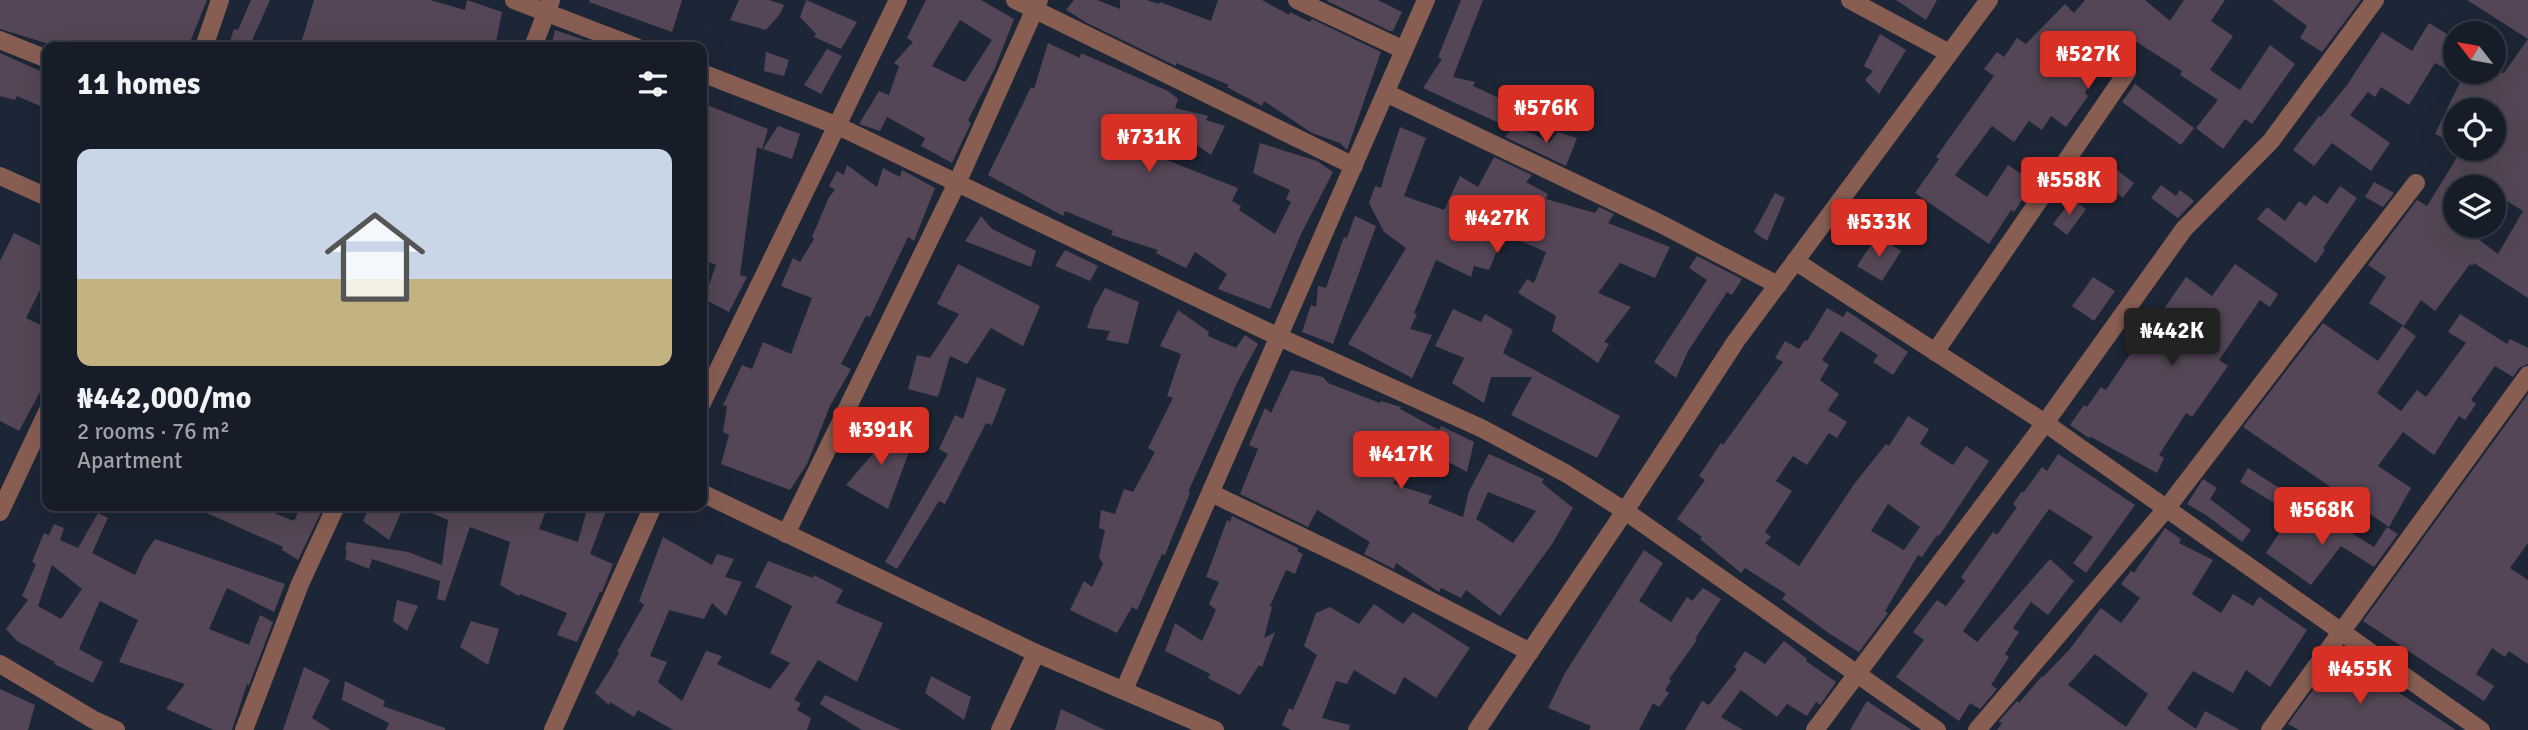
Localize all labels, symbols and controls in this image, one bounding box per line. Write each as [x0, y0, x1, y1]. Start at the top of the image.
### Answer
north arrow [2443, 21, 2506, 84]
map controls [2443, 21, 2506, 238]
pin: ₦527K [2039, 32, 2137, 91]
text: ₦527K [2056, 39, 2120, 68]
icon: filters [634, 65, 672, 103]
text: 11 homes [77, 66, 200, 103]
pin: ₦576K [1497, 86, 1595, 145]
text: ₦576K [1514, 93, 1578, 122]
button: locate [2443, 98, 2506, 161]
pin: ₦731K [1100, 114, 1198, 174]
text: ₦731K [1117, 122, 1181, 151]
pin: ₦558K [2020, 158, 2118, 217]
text: ₦558K [2037, 165, 2101, 194]
button: layers [2443, 175, 2506, 238]
icon: home [312, 194, 438, 320]
pin: ₦427K [1448, 196, 1546, 255]
pin: ₦533K [1830, 200, 1928, 259]
text: ₦427K [1465, 203, 1529, 232]
text: ₦533K [1847, 207, 1911, 236]
pin: ₦442K [2123, 308, 2221, 368]
text: ₦442K [2140, 316, 2204, 345]
text: ₦442,000/mo [77, 380, 251, 417]
pin: ₦391K [832, 407, 930, 467]
text: ₦391K [849, 415, 913, 444]
text: 2 rooms · 76 m² [77, 417, 230, 446]
pin: ₦417K [1352, 432, 1450, 491]
text: ₦417K [1369, 439, 1433, 468]
text: Apartment [77, 446, 182, 475]
pin: ₦568K [2273, 488, 2371, 547]
text: ₦568K [2290, 495, 2354, 524]
pin: ₦455K [2311, 646, 2409, 706]
text: ₦455K [2328, 654, 2392, 683]

